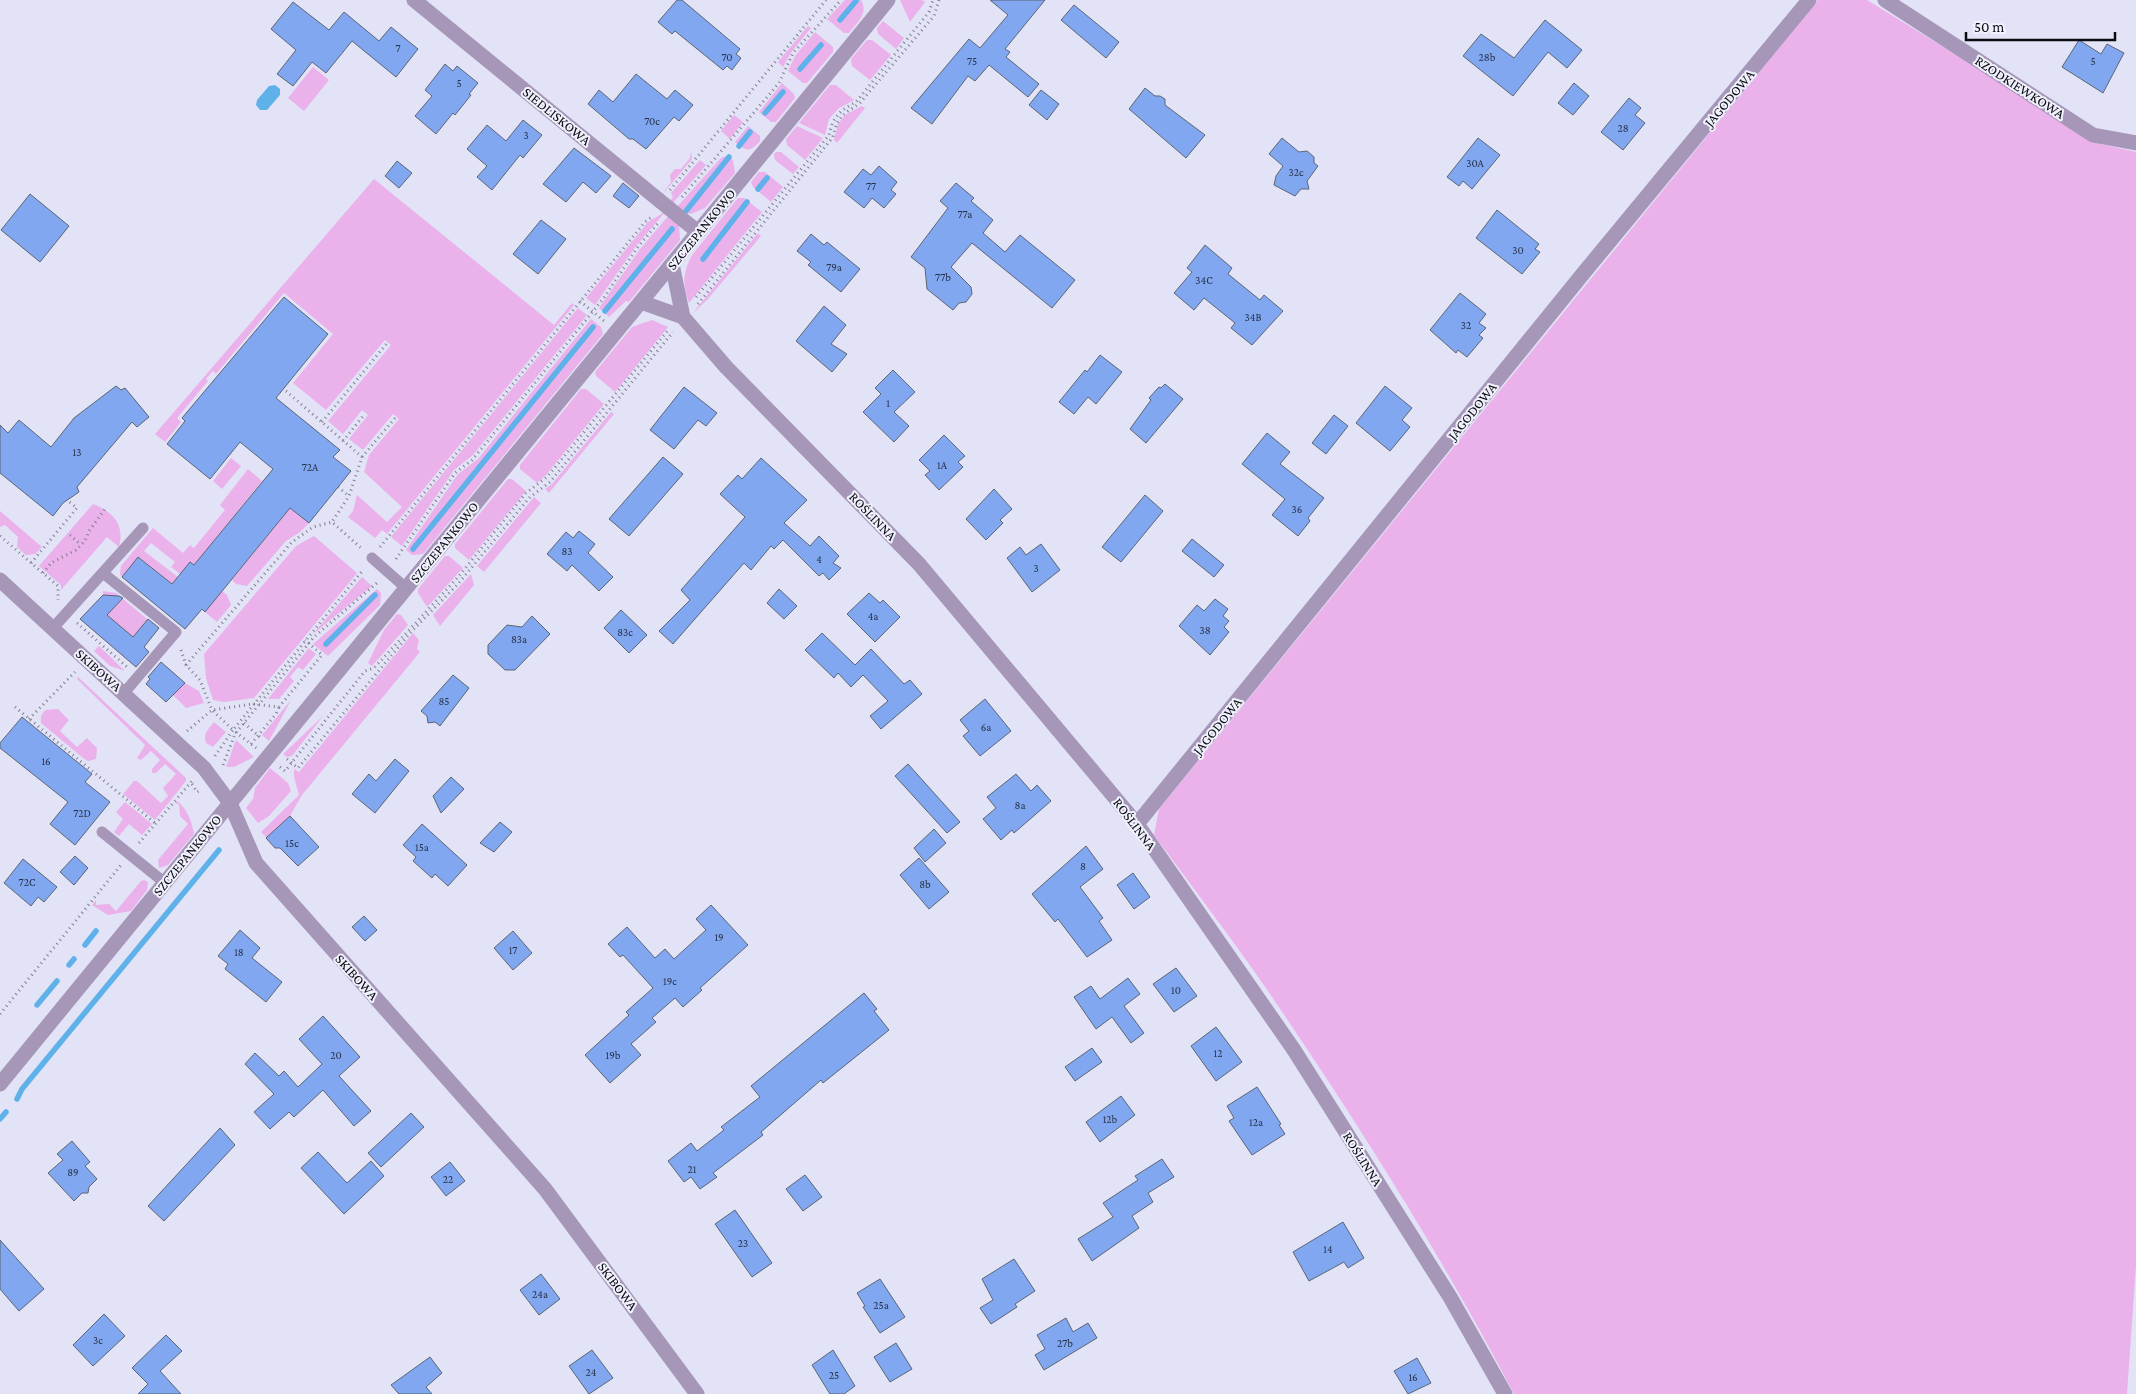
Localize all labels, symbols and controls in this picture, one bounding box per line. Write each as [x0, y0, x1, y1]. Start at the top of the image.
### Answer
scale bar [1966, 10, 2115, 42]
text: 50 m [1974, 19, 2004, 35]
house number: 7 [395, 42, 401, 54]
house number: 70 [721, 51, 733, 63]
house number: 28b [1479, 51, 1496, 63]
street label: RZODKIEWKOWA [1972, 52, 2068, 122]
house number: 75 [967, 55, 977, 67]
house number: 5 [2090, 55, 2096, 67]
street label: JAGODOWA [1699, 66, 1757, 131]
house number: 5 [456, 77, 462, 89]
street label: SIEDLISKOWA [520, 84, 594, 148]
house number: 70c [644, 115, 660, 127]
house number: 28 [1617, 122, 1629, 134]
house number: 3 [523, 129, 529, 141]
house number: 30A [1466, 157, 1485, 169]
house number: 32c [1289, 166, 1304, 178]
house number: 77 [866, 180, 876, 192]
street label: SZCZEPANKOWO [663, 185, 739, 273]
house number: 77a [958, 208, 972, 220]
house number: 30 [1512, 244, 1524, 256]
house number: 79a [826, 261, 842, 273]
house number: 77b [935, 271, 951, 283]
house number: 34C [1195, 274, 1213, 286]
house number: 34B [1245, 311, 1261, 323]
house number: 32 [1461, 319, 1471, 331]
street label: JAGODOWA [1443, 379, 1500, 444]
house number: 1 [886, 397, 890, 409]
house number: 13 [73, 446, 81, 458]
house number: 1A [937, 459, 948, 471]
house number: 72A [302, 461, 319, 473]
street label: ROŚLINNA [846, 488, 900, 544]
street label: SZCZEPANKOWO [406, 498, 482, 586]
house number: 36 [1292, 503, 1302, 515]
house number: 83 [562, 545, 572, 557]
house number: 4 [816, 553, 822, 565]
house number: 3 [1033, 562, 1039, 574]
house number: 4a [868, 610, 878, 622]
house number: 38 [1199, 624, 1211, 636]
house number: 83c [617, 626, 633, 638]
house number: 83a [511, 633, 527, 645]
street label: SKIBOWA [73, 645, 125, 695]
street label: JAGODOWA [1188, 694, 1245, 759]
house number: 85 [439, 695, 449, 707]
house number: 6a [981, 721, 991, 733]
house number: 16 [41, 755, 51, 767]
street label: ROŚLINNA [1110, 795, 1160, 853]
house number: 8a [1014, 799, 1026, 811]
house number: 72D [73, 807, 91, 819]
street label: SZCZEPANKOWO [149, 811, 225, 899]
house number: 15c [285, 837, 299, 849]
house number: 15a [415, 841, 429, 853]
house number: 8 [1080, 860, 1086, 872]
house number: 72C [19, 876, 36, 888]
house number: 8b [919, 878, 931, 890]
house number: 19 [714, 931, 724, 943]
house number: 17 [509, 944, 517, 956]
house number: 18 [234, 946, 244, 958]
street label: SKIBOWA [332, 951, 382, 1003]
house number: 19c [663, 975, 677, 987]
house number: 10 [1171, 984, 1181, 996]
house number: 12 [1214, 1047, 1222, 1059]
house number: 20 [330, 1049, 342, 1061]
house number: 19b [606, 1049, 621, 1061]
house number: 12b [1103, 1113, 1118, 1125]
house number: 12a [1249, 1116, 1263, 1128]
street label: ROŚLINNA [1340, 1129, 1386, 1189]
house number: 21 [688, 1163, 697, 1175]
house number: 89 [67, 1166, 79, 1178]
house number: 22 [443, 1173, 453, 1185]
house number: 23 [738, 1237, 748, 1249]
house number: 14 [1323, 1243, 1333, 1255]
street label: SKIBOWA [595, 1259, 641, 1313]
house number: 24a [532, 1288, 548, 1300]
house number: 25a [873, 1299, 889, 1311]
house number: 3c [93, 1334, 103, 1346]
house number: 27b [1057, 1337, 1073, 1349]
house number: 24 [586, 1366, 597, 1378]
house number: 25 [829, 1369, 839, 1381]
house number: 16 [1408, 1371, 1418, 1383]

